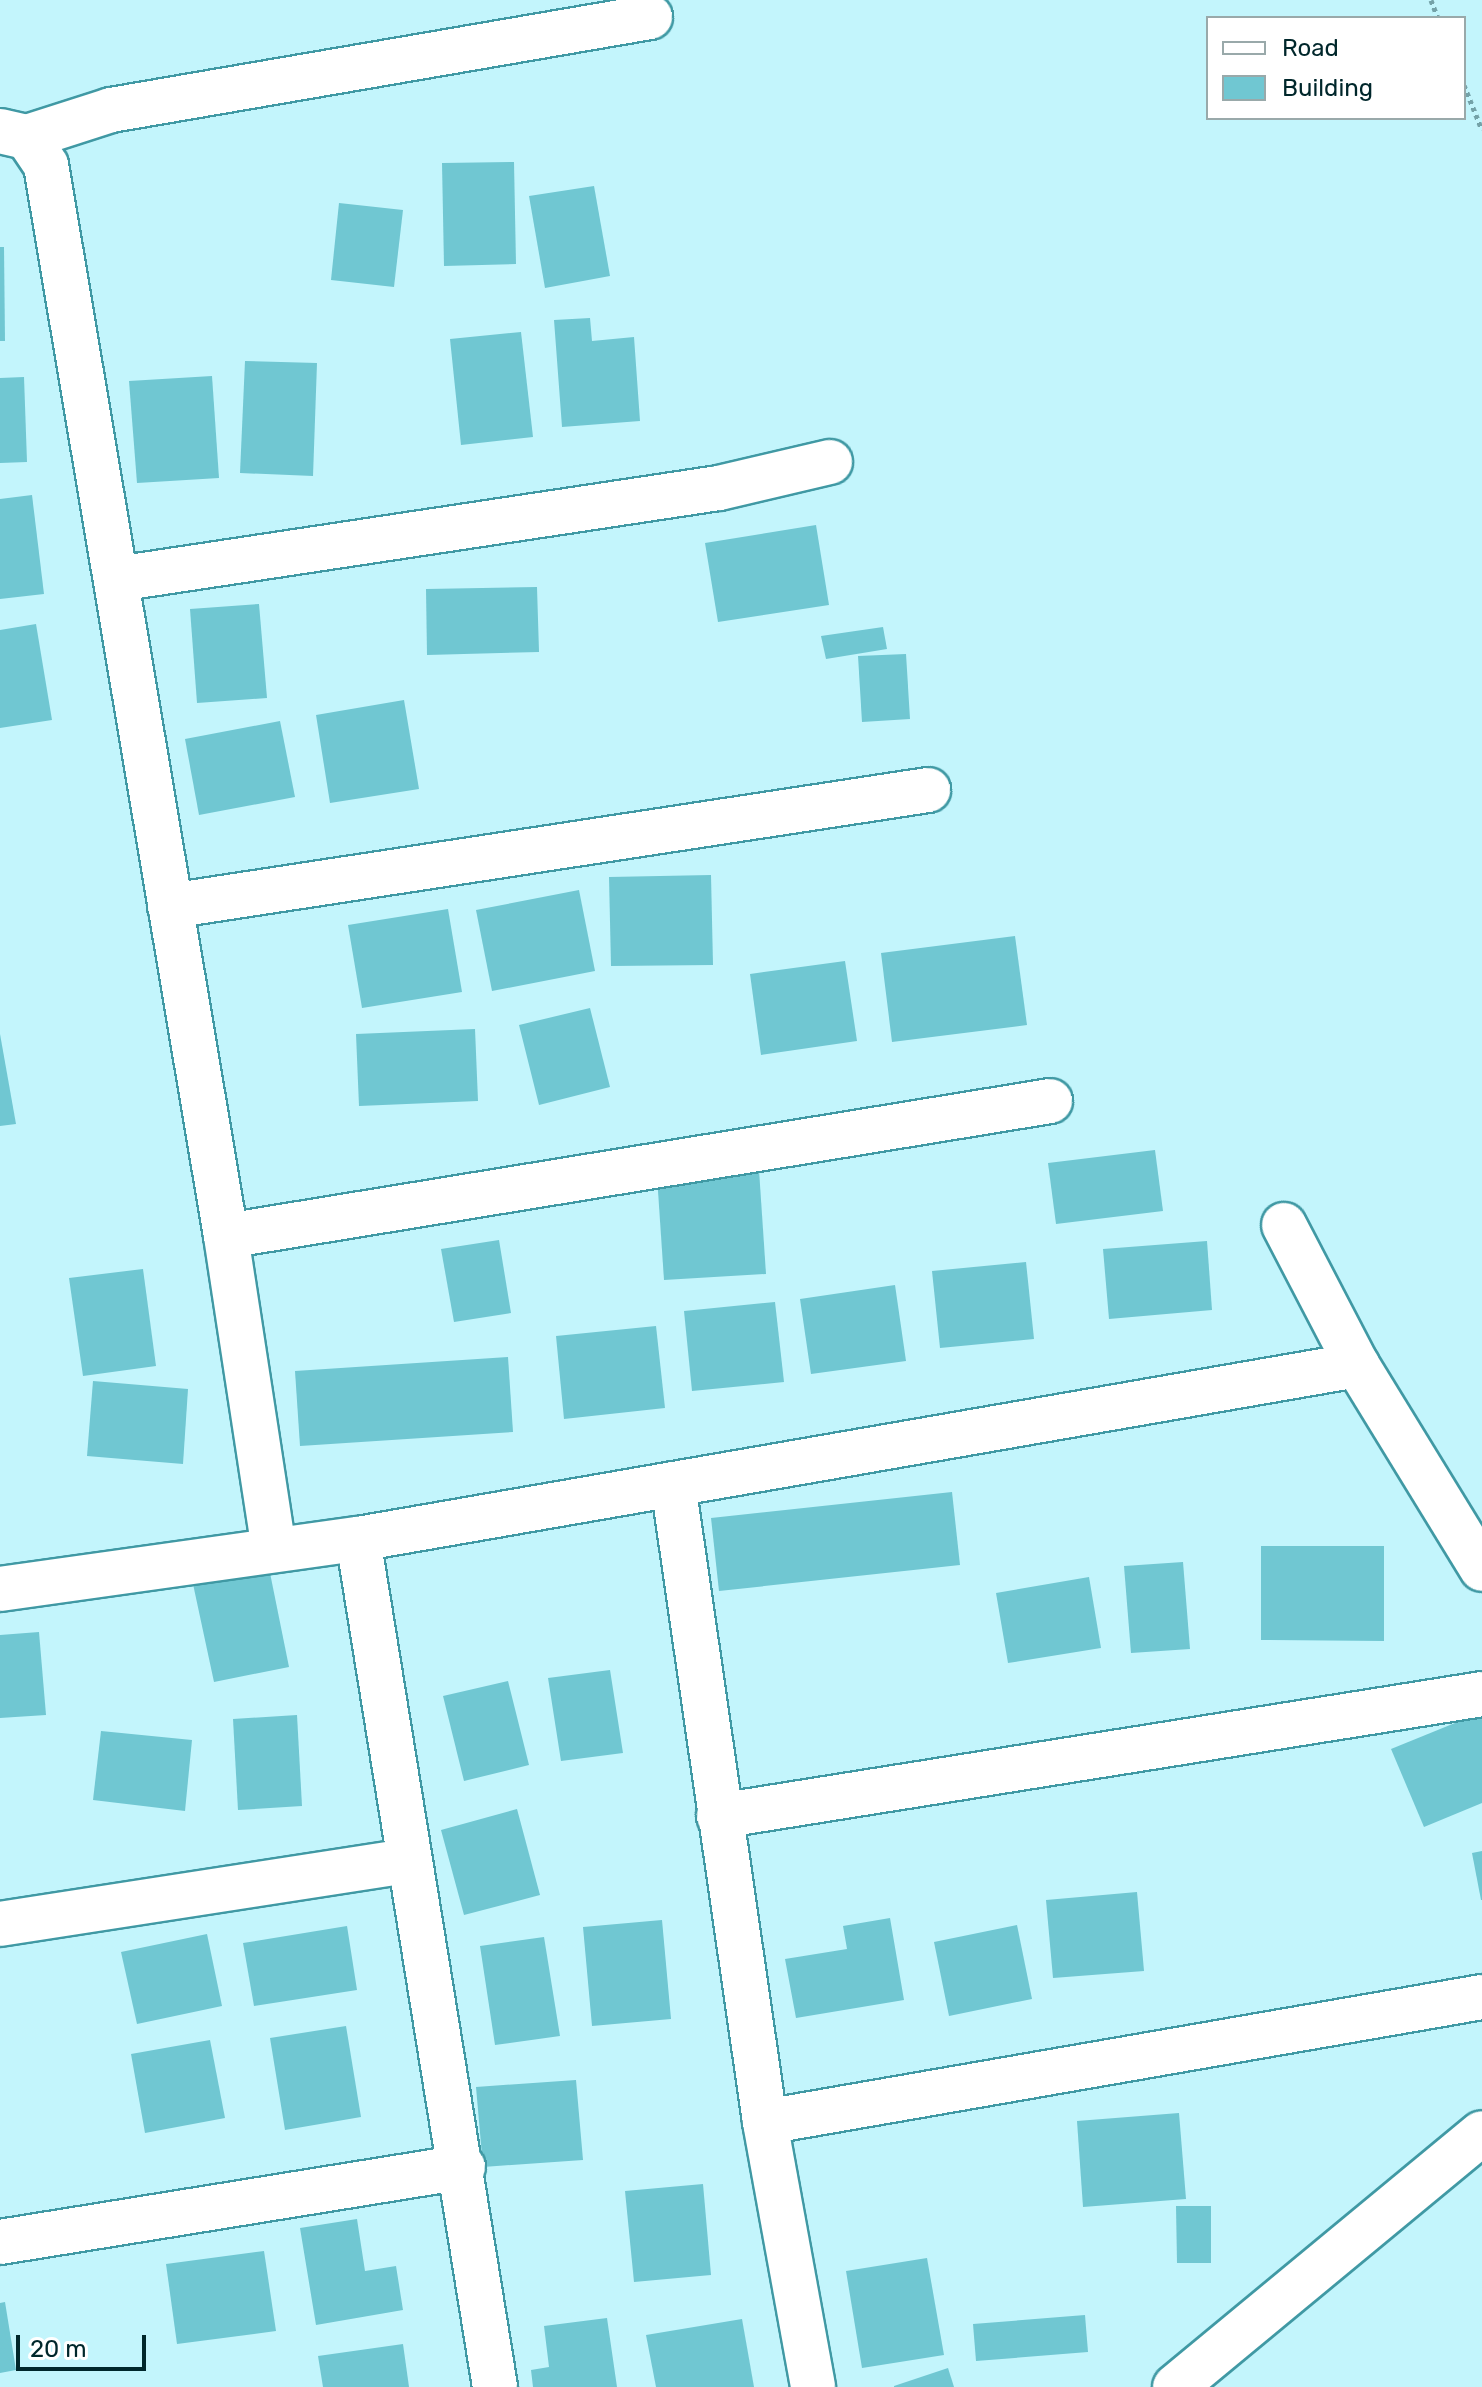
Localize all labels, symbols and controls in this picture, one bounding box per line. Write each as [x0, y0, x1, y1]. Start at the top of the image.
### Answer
legend [1206, 16, 1466, 120]
text: Road [1282, 34, 1339, 62]
text: Building [1282, 74, 1373, 102]
scale bar [20, 2319, 150, 2369]
text: 20 m [30, 2335, 87, 2363]

